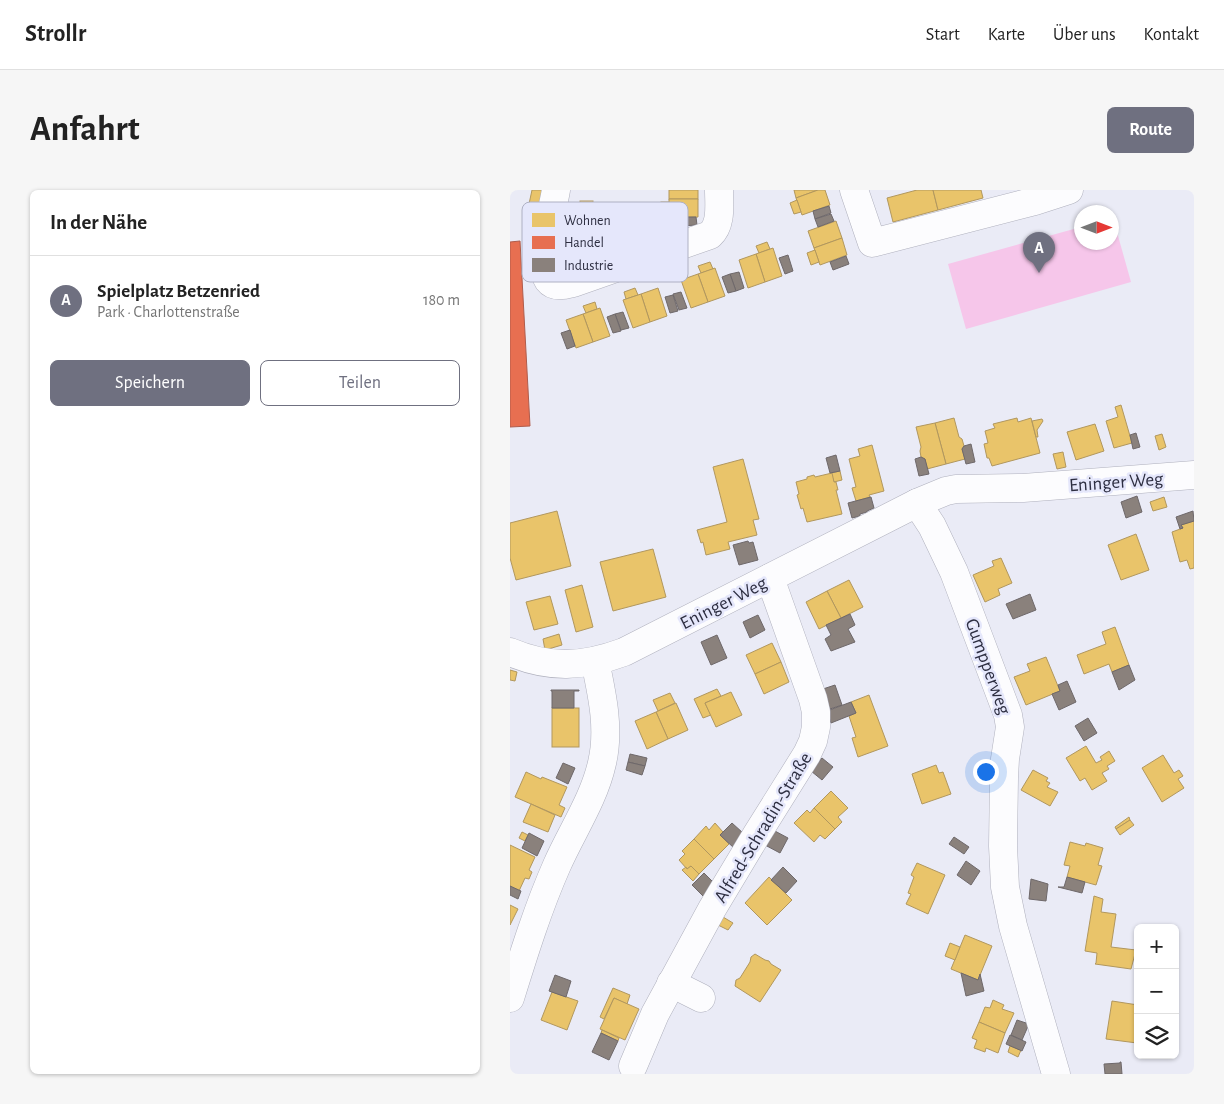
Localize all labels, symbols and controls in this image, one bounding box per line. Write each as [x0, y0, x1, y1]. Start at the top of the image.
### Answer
text: Strollr [25, 22, 86, 46]
text: Start [926, 26, 960, 44]
text: Karte [988, 26, 1025, 44]
text: Über uns [1053, 26, 1116, 44]
text: Kontakt [1144, 26, 1199, 44]
button: Route [1107, 107, 1194, 153]
text: Anfahrt [30, 112, 140, 147]
legend [522, 202, 688, 282]
north arrow [1074, 205, 1119, 250]
text: In der Nähe [50, 212, 147, 233]
text: Wohnen [564, 214, 611, 228]
pin: A [1023, 232, 1055, 273]
text: Handel [564, 236, 604, 250]
text: Industrie [564, 259, 613, 273]
text: Spielplatz Betzenried [97, 282, 260, 301]
text: A [61, 292, 71, 308]
text: 180 m [423, 292, 460, 308]
text: Park · Charlottenstraße [97, 304, 240, 320]
button: Speichern [50, 360, 250, 406]
button: Teilen [260, 360, 460, 406]
street label: Eninger Weg [1068, 470, 1165, 495]
street label: Eninger Weg [677, 573, 771, 633]
street label: Gumpperweg [961, 616, 1014, 718]
street label: Alfred-Schradin-Straße [711, 749, 816, 906]
your location [973, 759, 999, 785]
map controls [1134, 924, 1179, 1059]
button: + [1134, 924, 1179, 969]
button: − [1134, 969, 1179, 1014]
button: layers [1134, 1014, 1179, 1059]

